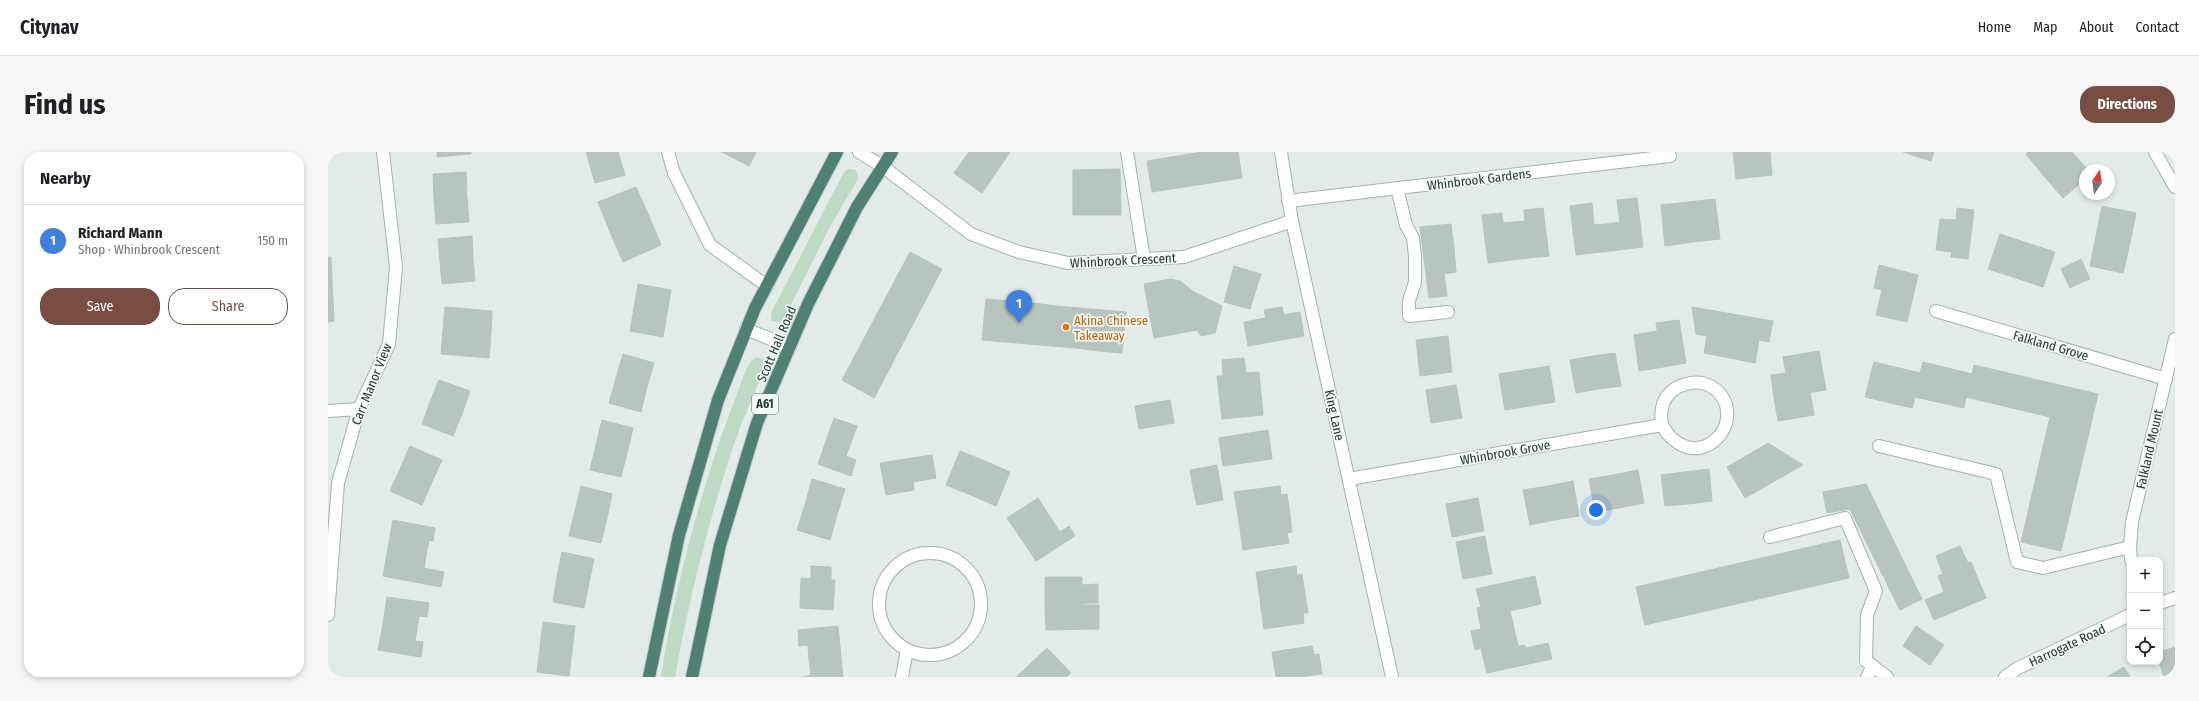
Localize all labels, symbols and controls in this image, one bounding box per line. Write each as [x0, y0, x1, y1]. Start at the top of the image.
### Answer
text: Citynav [20, 16, 79, 39]
text: Home [1978, 19, 2011, 36]
text: Map [2033, 19, 2057, 36]
text: About [2079, 19, 2114, 36]
text: Contact [2136, 19, 2179, 36]
button: Directions [2080, 86, 2175, 123]
text: Find us [24, 88, 106, 121]
north arrow [2079, 164, 2115, 200]
street label: Whinbrook Gardens [1426, 166, 1532, 193]
text: Nearby [40, 168, 91, 189]
text: Richard Mann [78, 224, 163, 242]
text: 1 [50, 233, 56, 248]
text: 150 m [257, 233, 288, 248]
text: Shop · Whinbrook Crescent [78, 242, 220, 257]
street label: Whinbrook Crescent [1070, 250, 1177, 271]
button: Save [40, 288, 160, 325]
button: Share [168, 288, 288, 325]
pin: 1 [1006, 290, 1032, 323]
street label: Scott Hall Road [754, 304, 799, 384]
place label: Akina Chinese Takeaway [1074, 313, 1148, 343]
marker: Akina Chinese Takeaway [1061, 322, 1071, 332]
street label: Falkland Grove [2011, 328, 2090, 363]
street label: Carr Manor View [348, 341, 395, 427]
street label: King Lane [1322, 388, 1347, 442]
road number: A61 [752, 394, 778, 414]
street label: Falkland Mount [2133, 407, 2166, 490]
street label: Whinbrook Grove [1459, 437, 1551, 468]
your location [1586, 500, 1606, 520]
map controls [2127, 557, 2163, 665]
button: + [2127, 557, 2163, 593]
button: − [2127, 593, 2163, 629]
street label: Harrogate Road [2027, 621, 2108, 670]
button: locate [2127, 629, 2163, 665]

